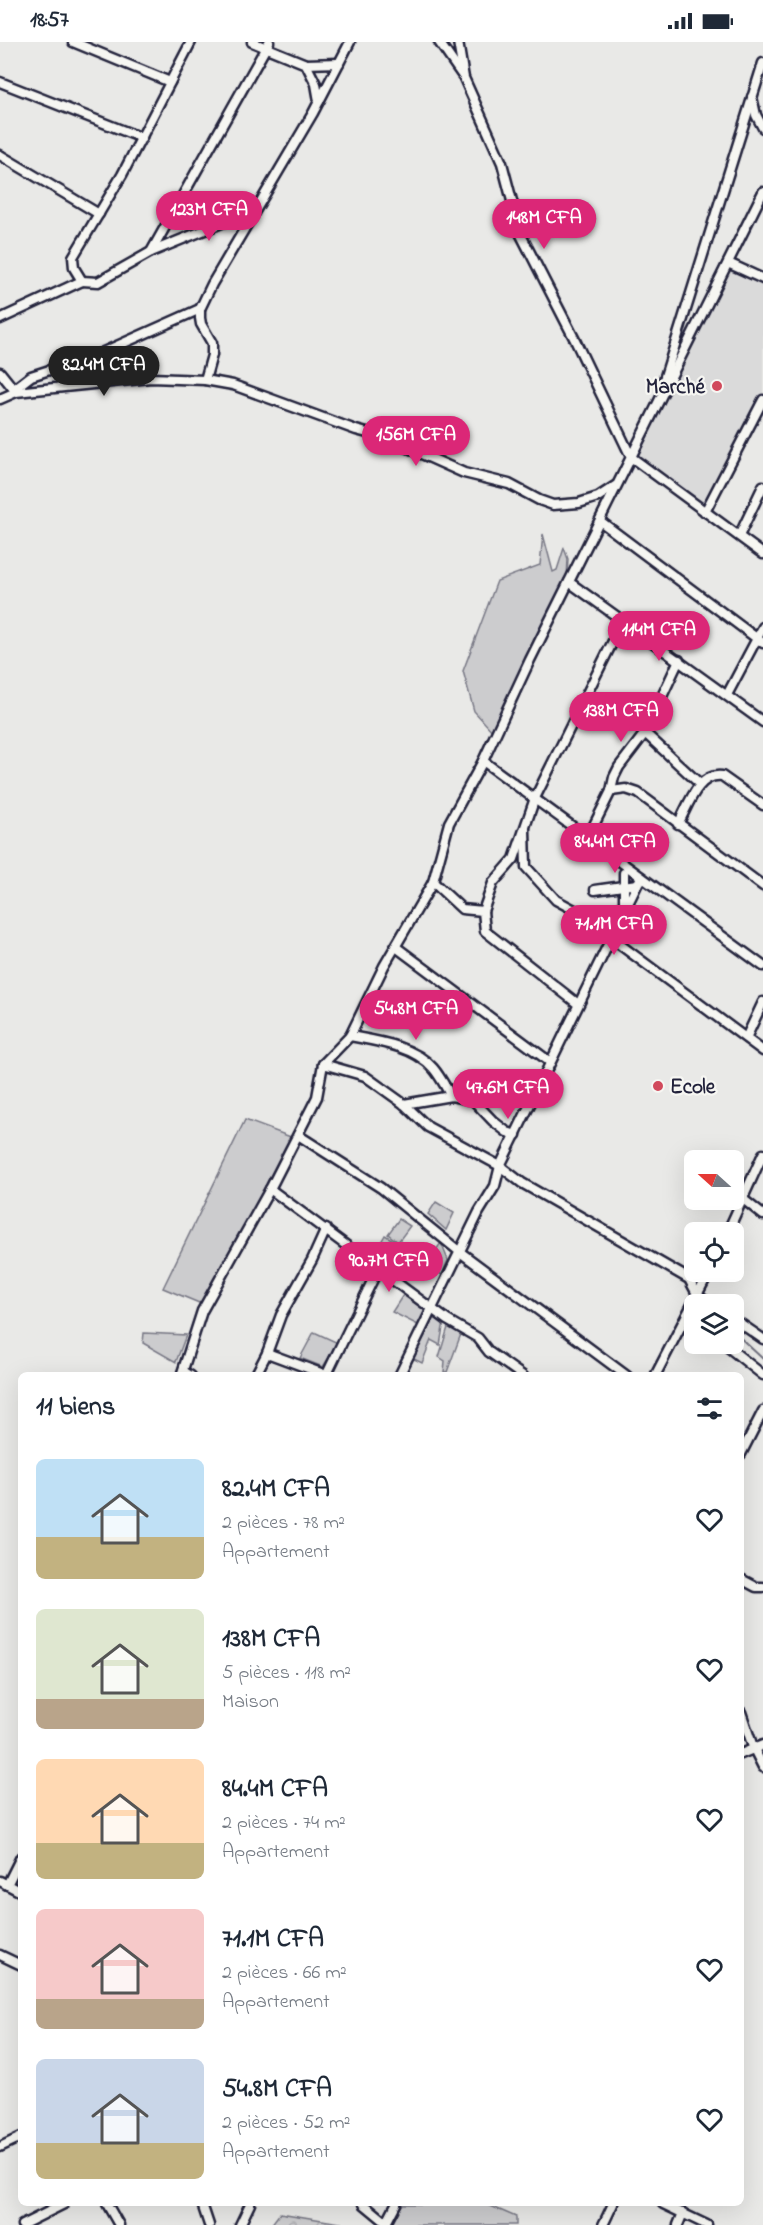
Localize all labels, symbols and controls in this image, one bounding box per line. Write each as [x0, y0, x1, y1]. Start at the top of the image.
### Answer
text: 18:57 [30, 5, 69, 37]
pin: 123M CFA [147, 191, 271, 242]
text: 123M CFA [170, 196, 248, 225]
pin: 148M CFA [482, 199, 606, 250]
text: 148M CFA [506, 204, 582, 233]
pin: 82.4M CFA [35, 346, 173, 397]
text: 82.4M CFA [62, 351, 146, 380]
place label: Marché [646, 373, 706, 403]
marker: Marché [710, 379, 724, 393]
pin: 156M CFA [354, 416, 478, 467]
text: 156M CFA [376, 421, 456, 450]
pin: 114M CFA [597, 611, 721, 662]
text: 114M CFA [622, 616, 696, 645]
pin: 138M CFA [559, 692, 683, 743]
text: 138M CFA [583, 697, 659, 726]
pin: 84.4M CFA [546, 823, 684, 874]
text: 84.4M CFA [574, 828, 656, 857]
pin: 71.1M CFA [545, 905, 683, 956]
text: 71.1M CFA [575, 910, 653, 939]
pin: 54.8M CFA [347, 990, 485, 1041]
text: 54.8M CFA [374, 995, 458, 1024]
pin: 47.6M CFA [439, 1069, 577, 1120]
place label: Ecole [670, 1073, 716, 1103]
text: 47.6M CFA [467, 1074, 549, 1103]
marker: Ecole [651, 1079, 665, 1093]
north arrow [684, 1150, 744, 1210]
map controls [684, 1150, 744, 1354]
button: locate [684, 1222, 744, 1282]
pin: 90.7M CFA [320, 1242, 458, 1293]
text: 90.7M CFA [349, 1247, 429, 1276]
button: layers [684, 1294, 744, 1354]
text: 11 biens [36, 1389, 115, 1427]
icon: filters [693, 1392, 726, 1425]
text: 82.4M CFA [222, 1471, 330, 1509]
icon: home [84, 1483, 156, 1555]
icon: heart [693, 1503, 726, 1536]
text: 2 pièces · 78 m² [222, 1509, 345, 1538]
text: Appartement [222, 1538, 330, 1567]
text: 138M CFA [222, 1621, 320, 1659]
icon: home [84, 1633, 156, 1705]
icon: heart [693, 1653, 726, 1686]
text: 5 pièces · 118 m² [222, 1659, 351, 1688]
text: Maison [222, 1688, 279, 1717]
text: 84.4M CFA [222, 1771, 328, 1809]
icon: home [84, 1783, 156, 1855]
icon: heart [693, 1803, 726, 1836]
text: 2 pièces · 74 m² [222, 1809, 346, 1838]
text: Appartement [222, 1838, 330, 1867]
text: 71.1M CFA [222, 1921, 324, 1959]
icon: home [84, 1933, 156, 2005]
icon: heart [693, 1953, 726, 1986]
text: 2 pièces · 66 m² [222, 1959, 347, 1988]
text: Appartement [222, 1988, 330, 2017]
text: 54.8M CFA [222, 2071, 332, 2109]
icon: home [84, 2083, 156, 2155]
icon: heart [693, 2103, 726, 2136]
text: 2 pièces · 52 m² [222, 2109, 351, 2138]
text: Appartement [222, 2138, 330, 2167]

